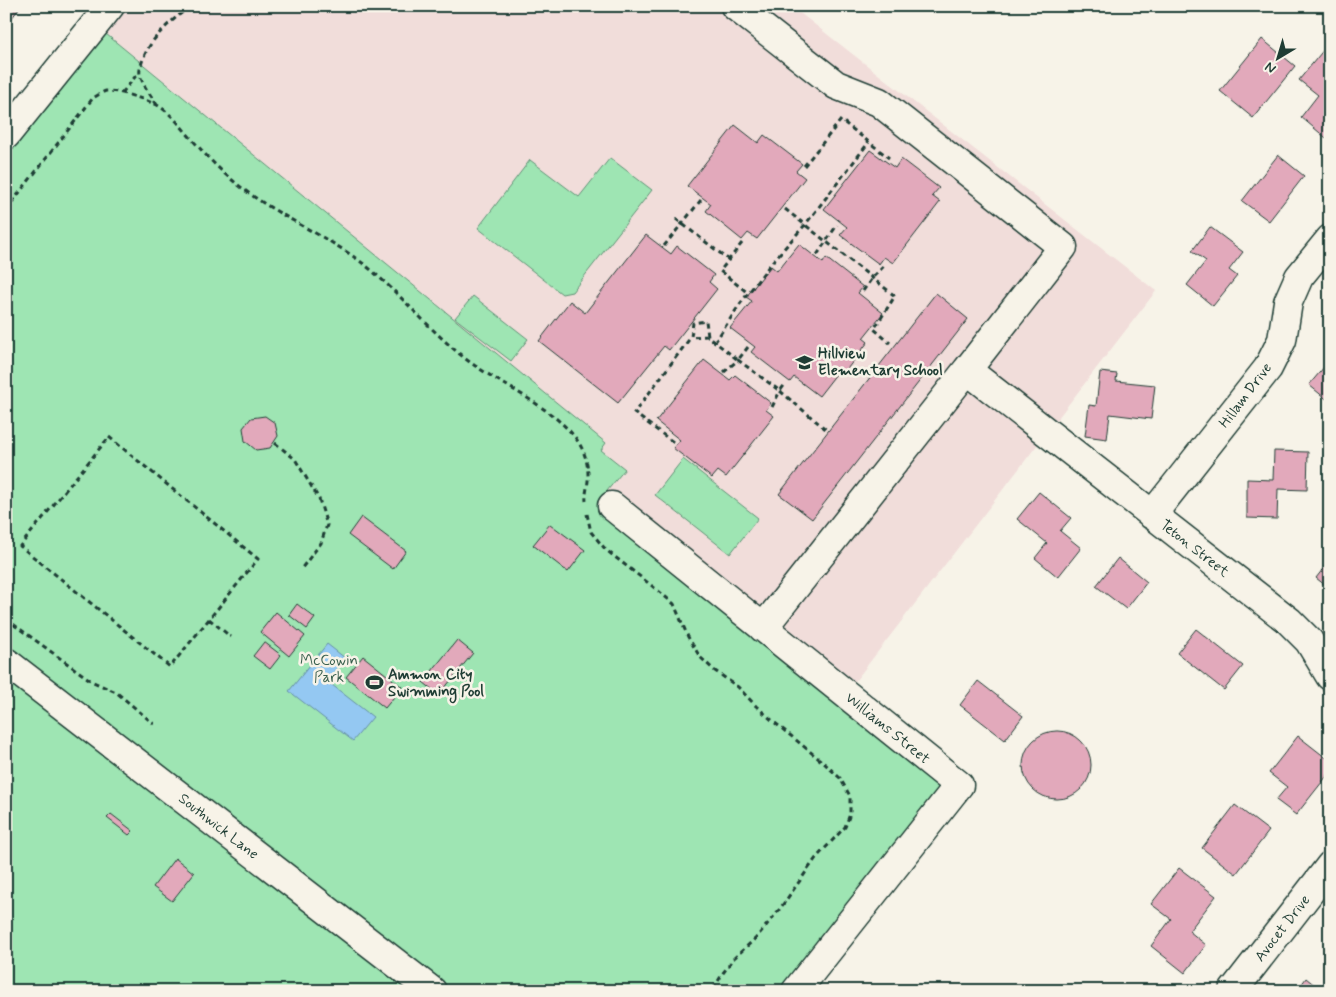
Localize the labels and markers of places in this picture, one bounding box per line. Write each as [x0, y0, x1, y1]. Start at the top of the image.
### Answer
place label: Hillview Elementary School [818, 344, 943, 381]
school or university icon: Hillview Elementary School [794, 352, 814, 372]
place label: Ammon City Swimming Pool [388, 665, 484, 704]
sports icon: Ammon City Swimming Pool [364, 673, 384, 693]

